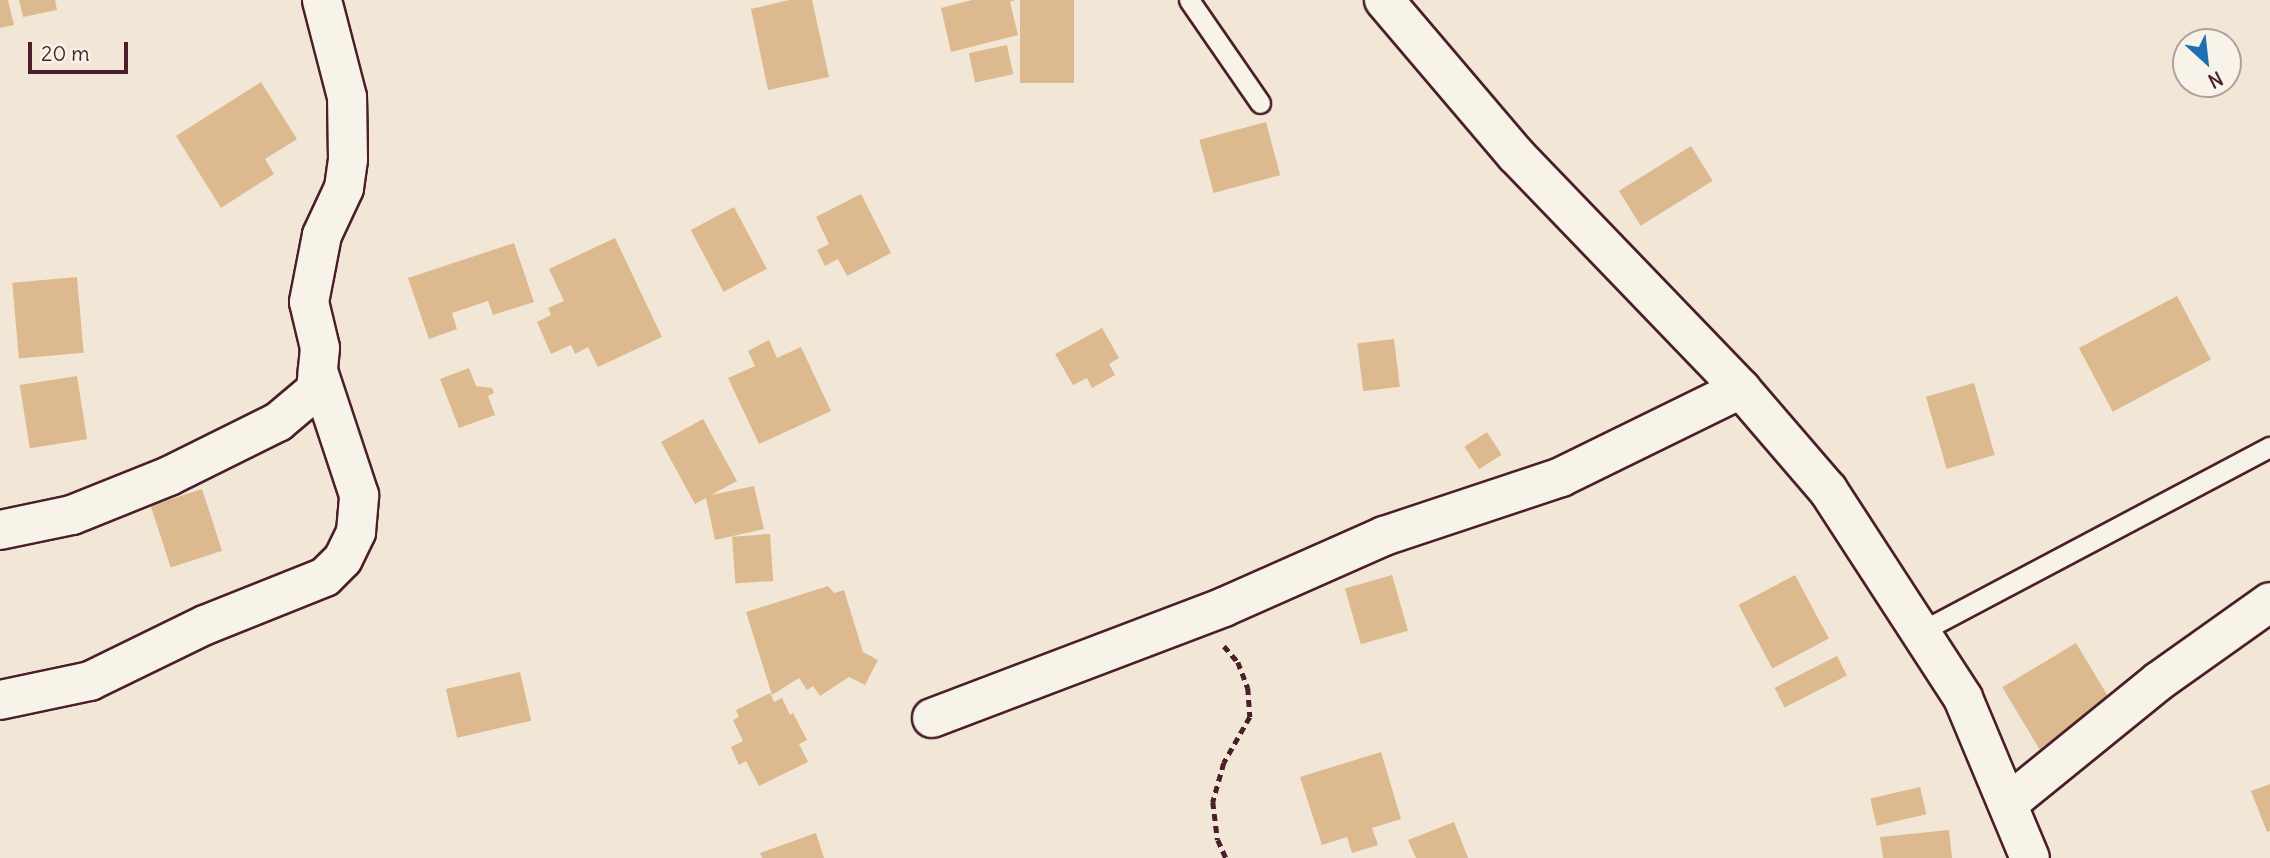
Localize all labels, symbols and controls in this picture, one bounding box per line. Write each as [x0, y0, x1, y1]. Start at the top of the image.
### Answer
scale bar [32, 28, 131, 72]
north arrow [2172, 28, 2242, 98]
text: 20 m [41, 40, 90, 67]
text: N [2204, 66, 2227, 94]

